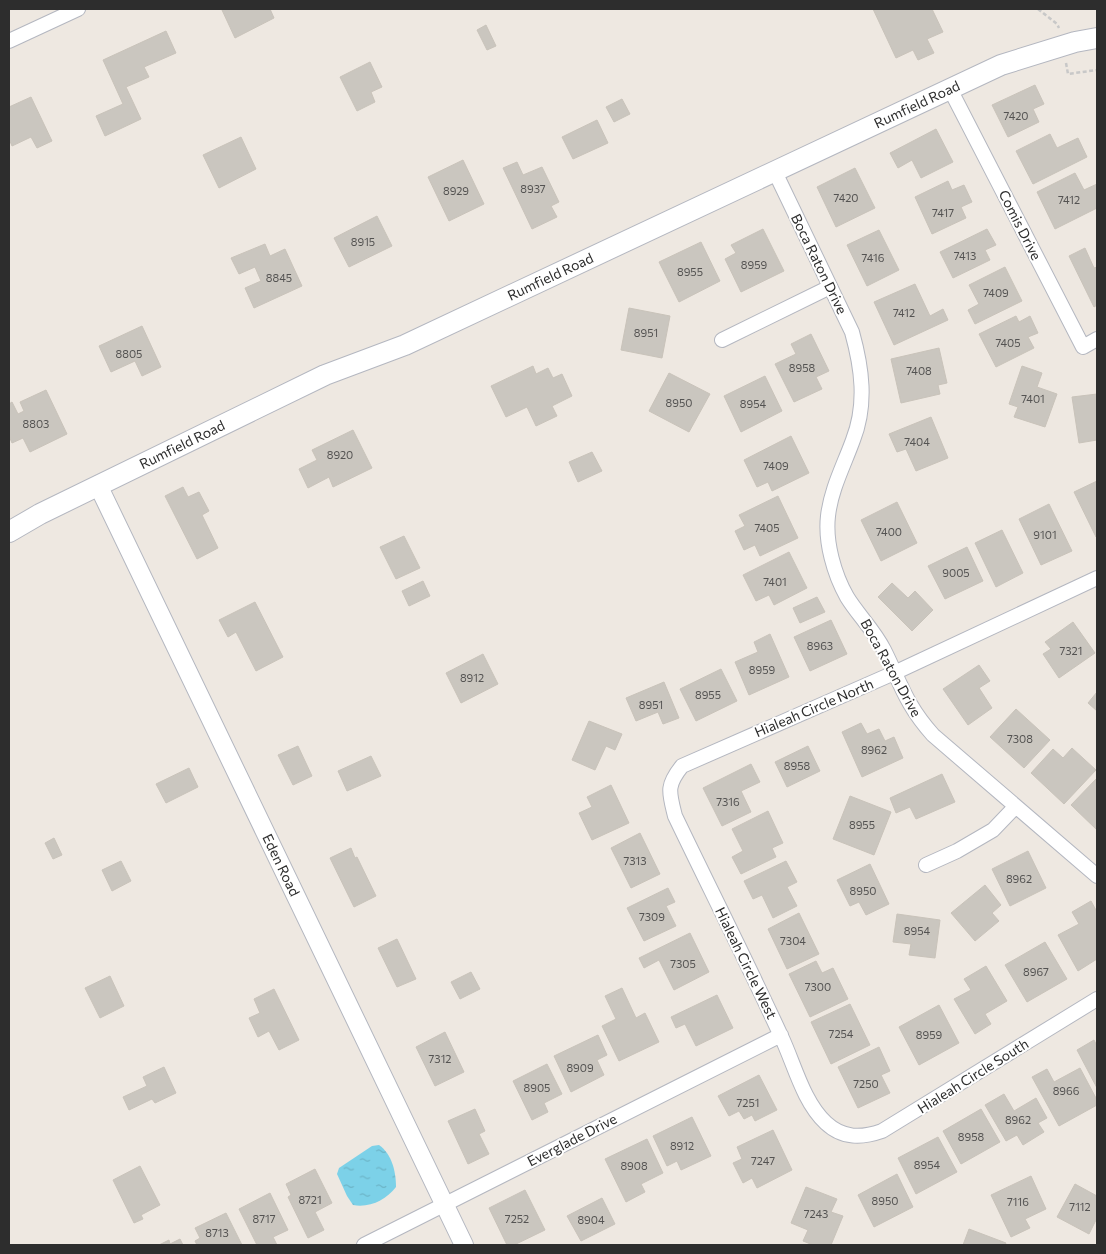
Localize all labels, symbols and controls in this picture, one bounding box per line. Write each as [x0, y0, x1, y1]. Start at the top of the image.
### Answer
street label: Rumfield Road [871, 77, 962, 131]
house number: 7420 [1004, 109, 1028, 122]
house number: 8937 [520, 182, 546, 195]
house number: 8929 [443, 184, 469, 197]
street label: Comis Drive [995, 187, 1045, 263]
house number: 7420 [834, 191, 858, 204]
house number: 7412 [1058, 193, 1080, 206]
house number: 7417 [932, 206, 954, 219]
street label: Boca Raton Drive [788, 211, 851, 317]
house number: 8915 [351, 235, 375, 248]
street label: Rumfield Road [504, 249, 596, 304]
house number: 7413 [954, 249, 976, 262]
house number: 7416 [862, 251, 885, 264]
house number: 8959 [741, 258, 767, 271]
house number: 8955 [677, 265, 703, 278]
house number: 8845 [266, 271, 292, 284]
house number: 7409 [983, 286, 1009, 299]
house number: 7412 [893, 306, 915, 319]
house number: 8951 [634, 326, 658, 339]
house number: 7405 [995, 336, 1021, 349]
house number: 8805 [116, 347, 142, 360]
house number: 8958 [789, 361, 815, 374]
house number: 7408 [906, 364, 932, 377]
house number: 7401 [1021, 392, 1045, 405]
house number: 8950 [666, 396, 692, 409]
house number: 8954 [740, 397, 767, 410]
street label: Rumfield Road [136, 416, 227, 472]
house number: 8803 [23, 417, 49, 430]
house number: 7404 [904, 435, 930, 448]
house number: 8920 [327, 448, 353, 461]
house number: 7409 [763, 459, 789, 472]
house number: 7405 [754, 521, 780, 534]
house number: 7400 [876, 525, 902, 538]
house number: 9101 [1033, 528, 1057, 541]
house number: 9005 [942, 566, 970, 579]
house number: 7401 [763, 575, 787, 588]
street label: Boca Raton Drive [857, 616, 925, 720]
house number: 8963 [807, 639, 833, 652]
house number: 7321 [1060, 644, 1082, 657]
house number: 8959 [749, 663, 775, 676]
house number: 8912 [460, 671, 484, 684]
street label: Hialeah Circle North [752, 675, 876, 740]
house number: 8955 [695, 688, 721, 701]
house number: 8951 [639, 698, 663, 711]
house number: 7308 [1007, 732, 1033, 745]
house number: 8962 [861, 743, 887, 756]
house number: 8958 [784, 759, 810, 772]
house number: 7316 [716, 795, 740, 808]
house number: 8955 [849, 818, 875, 831]
street label: Eden Road [259, 831, 304, 899]
house number: 7313 [623, 854, 647, 867]
house number: 8962 [1006, 872, 1032, 885]
house number: 8950 [850, 884, 876, 897]
street label: Hialeah Circle West [712, 904, 781, 1022]
house number: 7309 [639, 910, 665, 923]
house number: 8954 [904, 924, 931, 937]
house number: 7304 [780, 934, 806, 947]
house number: 7305 [670, 957, 696, 970]
house number: 8967 [1023, 965, 1049, 978]
house number: 7300 [805, 980, 831, 993]
house number: 7254 [829, 1027, 854, 1040]
house number: 8959 [916, 1028, 942, 1041]
street label: Hialeah Circle South [914, 1035, 1031, 1117]
house number: 7312 [429, 1052, 451, 1065]
house number: 8909 [566, 1061, 594, 1074]
house number: 7250 [853, 1077, 879, 1090]
house number: 8905 [524, 1081, 550, 1094]
house number: 8966 [1053, 1084, 1080, 1097]
house number: 7251 [737, 1096, 759, 1109]
street label: Everglade Drive [524, 1110, 619, 1169]
house number: 8962 [1005, 1113, 1031, 1126]
house number: 8958 [958, 1130, 984, 1143]
house number: 8912 [670, 1139, 694, 1152]
house number: 7247 [751, 1154, 775, 1167]
house number: 8954 [914, 1158, 941, 1171]
house number: 8908 [620, 1159, 648, 1172]
house number: 8721 [298, 1193, 322, 1206]
house number: 8950 [872, 1194, 898, 1207]
house number: 7116 [1007, 1195, 1029, 1208]
house number: 7112 [1069, 1200, 1091, 1213]
house number: 7243 [804, 1207, 828, 1220]
house number: 8717 [253, 1212, 276, 1225]
house number: 7252 [505, 1212, 529, 1225]
house number: 8904 [577, 1213, 605, 1226]
house number: 8713 [205, 1226, 229, 1239]

